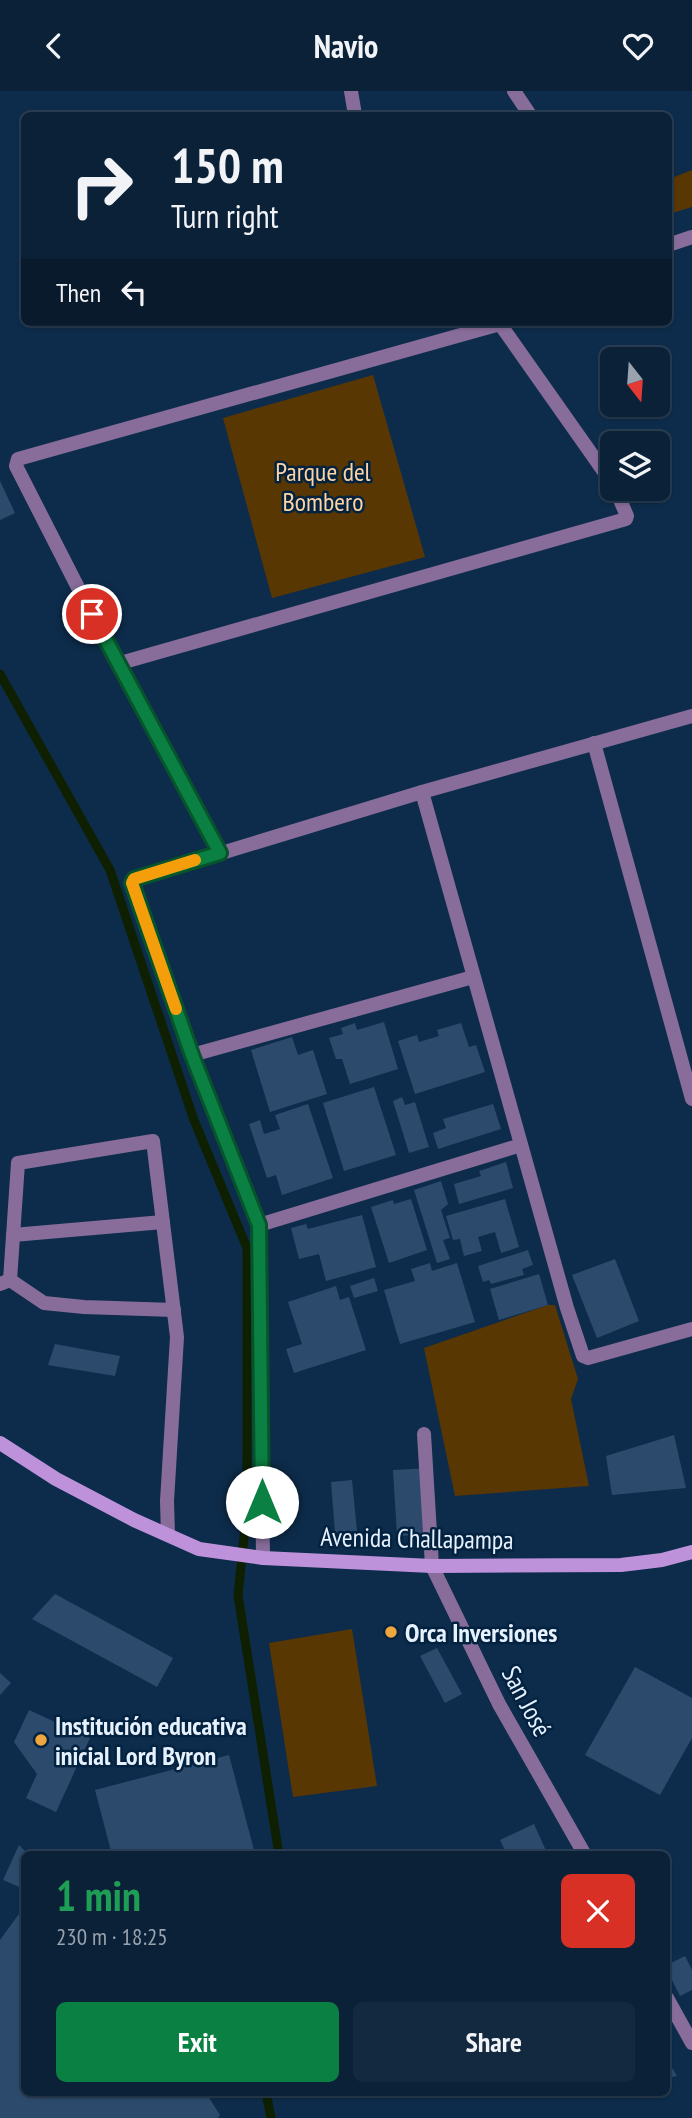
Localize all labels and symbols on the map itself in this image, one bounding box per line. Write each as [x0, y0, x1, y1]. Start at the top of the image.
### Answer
north arrow [600, 347, 670, 417]
park label: Parque del Bombero [275, 455, 371, 518]
pin [62, 584, 122, 644]
position arrow [225, 1465, 299, 1539]
street label: Avenida Challapampa [320, 1520, 514, 1556]
place label: Orca Inversiones [405, 1616, 557, 1649]
marker: Orca Inversiones [383, 1624, 399, 1640]
street label: San José [495, 1660, 559, 1742]
place label: Institución educativa inicial Lord Byron [55, 1709, 247, 1772]
marker: Institución educativa inicial Lord Byron [33, 1732, 49, 1748]

